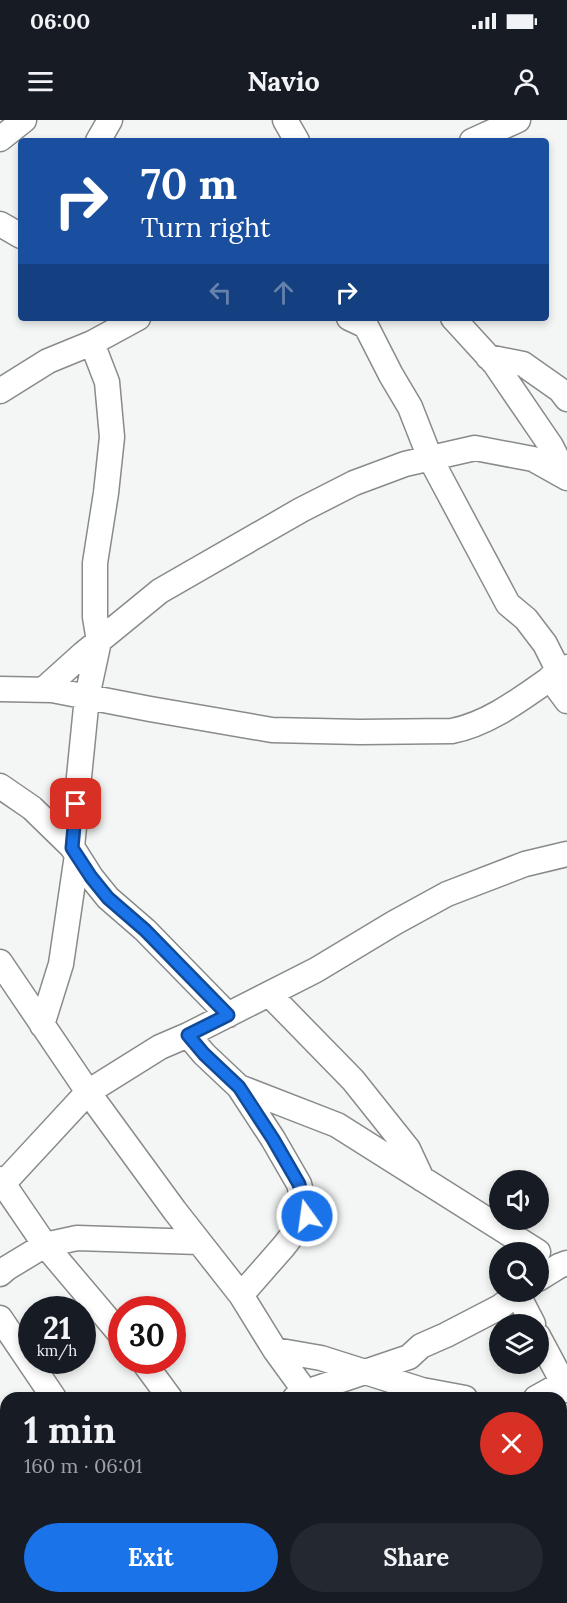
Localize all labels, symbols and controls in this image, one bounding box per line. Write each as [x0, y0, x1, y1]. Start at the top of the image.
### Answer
text: 06:00 [30, 7, 90, 35]
text: Navio [247, 64, 320, 98]
icon: menu [24, 65, 57, 98]
icon: person [510, 65, 543, 98]
text: 70 m [141, 157, 237, 211]
icon: right [42, 162, 120, 240]
text: Turn right [141, 210, 270, 244]
icon: left [204, 276, 237, 309]
icon: ahead [267, 276, 300, 309]
icon: right [330, 276, 363, 309]
pin [50, 778, 101, 829]
icon: arrive [59, 787, 92, 820]
map controls [489, 1170, 549, 1374]
button: sound [489, 1170, 549, 1230]
position arrow [275, 1184, 339, 1248]
button: search [489, 1242, 549, 1302]
speed limit sign: 30 [108, 1296, 186, 1374]
text: 21 [43, 1309, 71, 1347]
button: layers [489, 1314, 549, 1374]
text: km/h [37, 1341, 77, 1360]
text: 1 min [24, 1407, 116, 1453]
button: close [480, 1412, 543, 1475]
text: 160 m · 06:01 [24, 1453, 143, 1478]
button: Exit [24, 1523, 278, 1592]
button: Share [290, 1523, 543, 1592]

